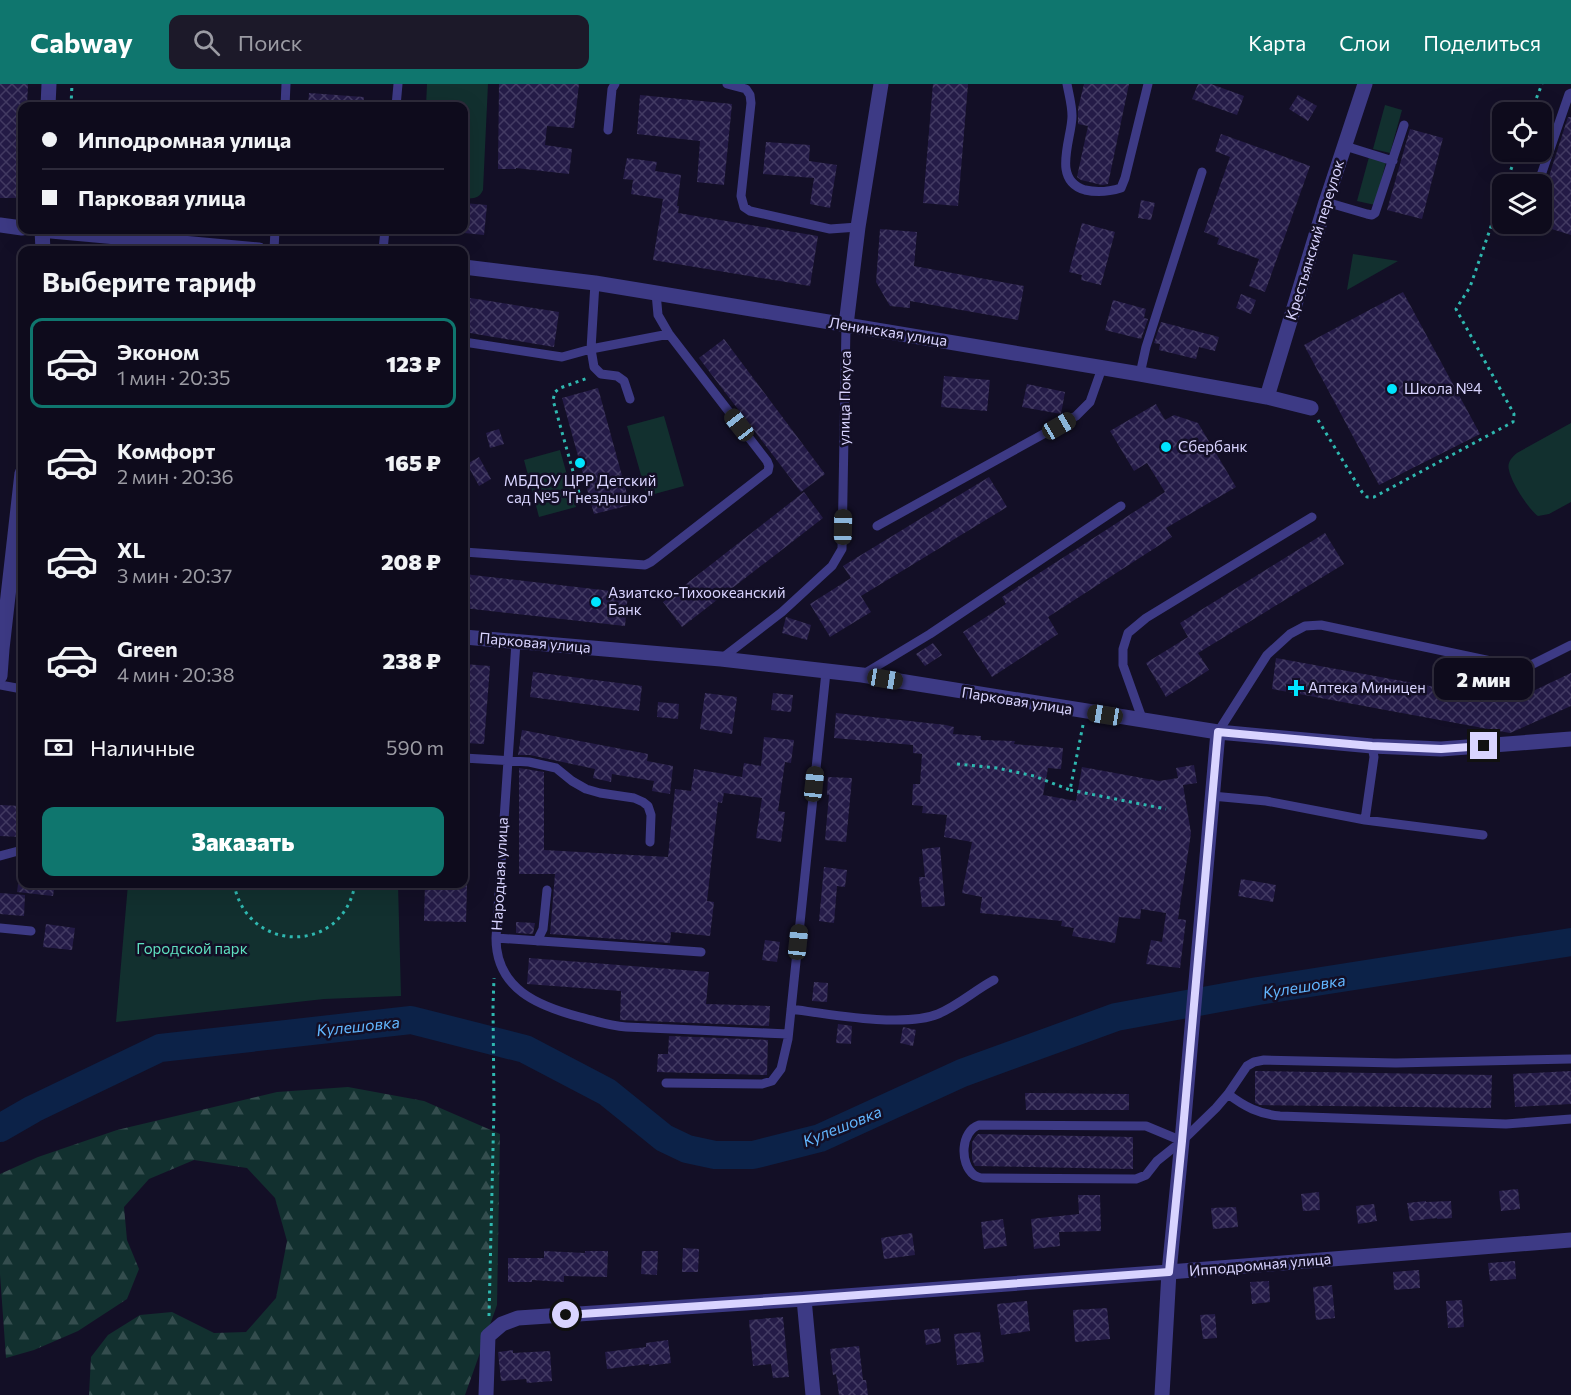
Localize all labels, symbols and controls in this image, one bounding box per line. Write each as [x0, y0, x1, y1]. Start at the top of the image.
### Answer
search box [169, 15, 589, 69]
text: Cabway [30, 25, 133, 59]
icon: search [190, 26, 223, 59]
text: Поиск [238, 29, 303, 56]
text: Карта [1248, 30, 1306, 55]
text: Слои [1339, 30, 1390, 55]
text: Поделиться [1423, 30, 1541, 55]
map controls [1492, 102, 1552, 234]
button: locate [1492, 102, 1552, 162]
text: Ипподромная улица [78, 126, 291, 153]
street label: Крестьянский переулок [1281, 157, 1347, 322]
button: layers [1492, 174, 1552, 234]
text: Парковая улица [78, 184, 246, 211]
text: Выберите тариф [42, 265, 256, 298]
street label: Ленинская улица [828, 313, 949, 349]
icon: car [45, 336, 99, 390]
text: Эконом [117, 338, 199, 365]
text: 123 ₽ [386, 350, 441, 377]
street label: улица Покуса [834, 350, 854, 446]
text: 1 мин · 20:35 [117, 365, 231, 389]
place label: Школа №4 [1404, 379, 1482, 397]
marker: Школа №4 [1385, 382, 1399, 396]
car [721, 405, 757, 445]
car [1039, 409, 1079, 443]
icon: car [45, 435, 99, 489]
text: Комфорт [117, 437, 215, 464]
place label: Сбербанк [1178, 437, 1248, 455]
marker: Сбербанк [1159, 440, 1173, 454]
text: 165 ₽ [385, 449, 441, 476]
marker: МБДОУ ЦРР Детский сад №5 "Гнездышко" [573, 456, 587, 470]
text: 2 мин · 20:36 [117, 464, 234, 488]
place label: МБДОУ ЦРР Детский сад №5 "Гнездышко" [504, 471, 656, 506]
car [834, 509, 852, 545]
icon: car [45, 534, 99, 588]
text: XL [117, 536, 145, 563]
text: 208 ₽ [381, 548, 441, 575]
text: 3 мин · 20:37 [117, 563, 232, 587]
place label: Азиатско-Тихоокеанский Банк [608, 583, 786, 618]
marker: Азиатско-Тихоокеанский Банк [589, 595, 603, 609]
street label: Парковая улица [479, 628, 592, 656]
icon: car [45, 633, 99, 687]
text: Green [117, 635, 178, 662]
text: 238 ₽ [383, 647, 441, 674]
callout: 2 мин [1434, 659, 1534, 701]
text: 4 мин · 20:38 [117, 662, 235, 686]
car [866, 667, 904, 691]
text: 2 мин [1457, 667, 1510, 691]
place label: Аптека Миницен [1308, 678, 1426, 696]
marker: Аптека Миницен [1289, 681, 1303, 695]
street label: Парковая улица [960, 682, 1074, 718]
car [1086, 703, 1124, 727]
icon: cash [42, 731, 75, 764]
route end [1470, 732, 1497, 759]
text: Наличные [90, 734, 195, 761]
text: 590 m [386, 735, 444, 759]
car [803, 765, 825, 803]
button: Заказать [42, 807, 444, 876]
street label: Народная улица [487, 817, 511, 931]
car [787, 923, 809, 961]
park label: Городской парк [136, 939, 248, 957]
water label: Кулешовка [1261, 970, 1347, 1001]
water label: Кулешовка [315, 1012, 401, 1039]
water label: Кулешовка [799, 1101, 884, 1150]
street label: Ипподромная улица [1188, 1249, 1332, 1279]
route start [552, 1301, 579, 1328]

